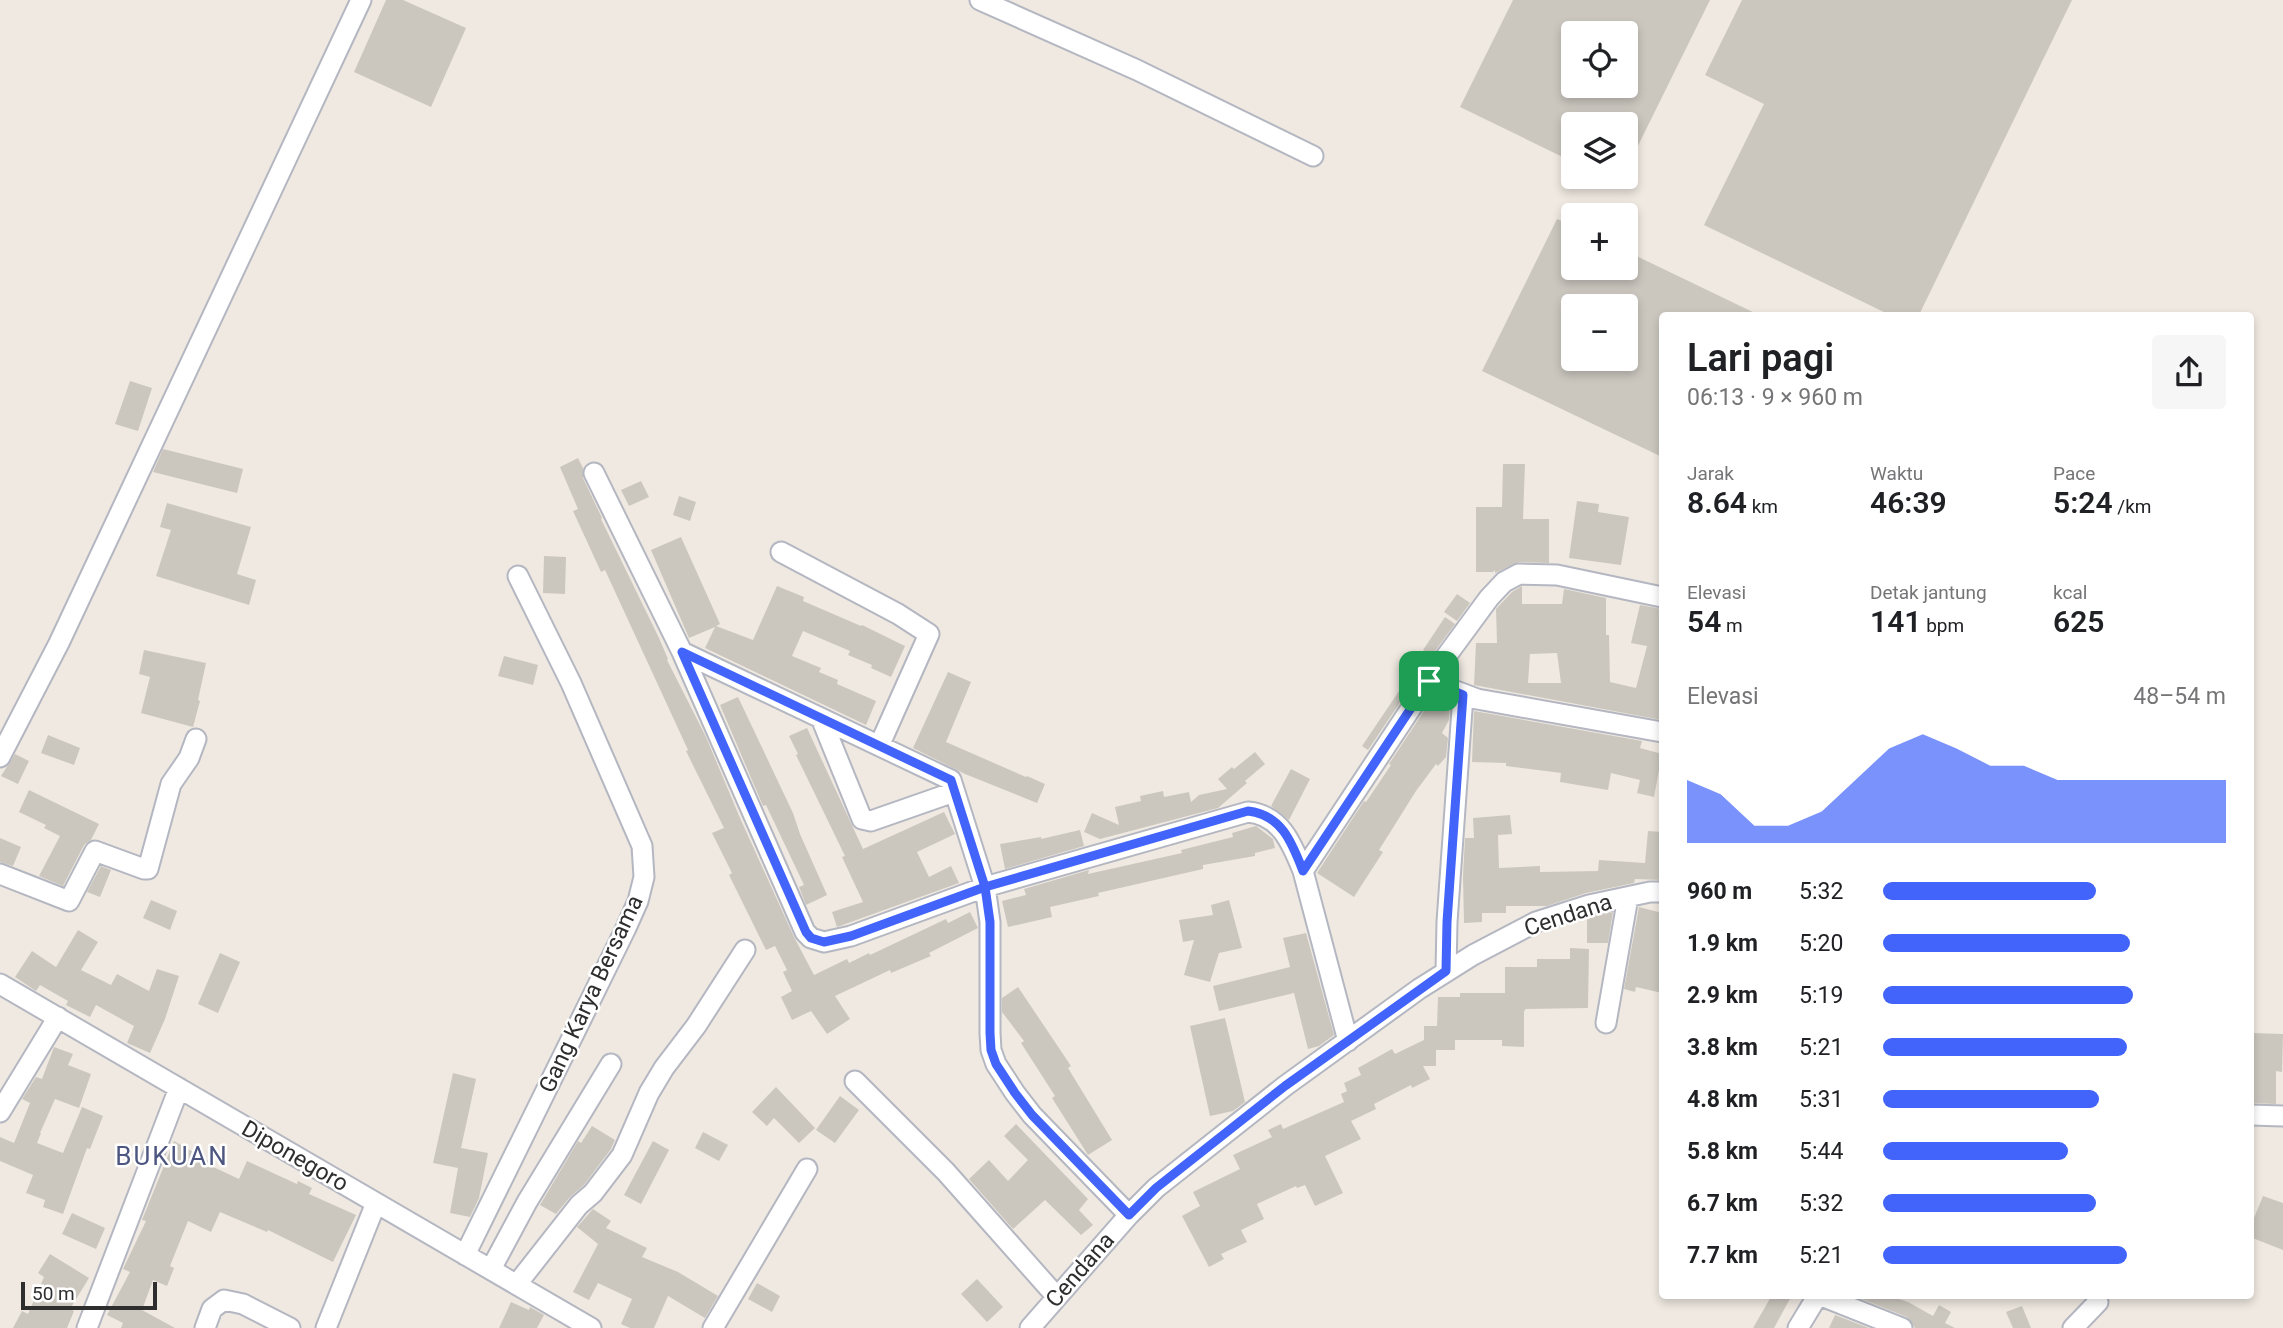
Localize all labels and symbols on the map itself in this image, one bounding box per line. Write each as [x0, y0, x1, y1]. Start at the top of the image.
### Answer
pin [1399, 651, 1459, 711]
street label: Cendana [1521, 888, 1615, 942]
street label: Gang Karya Bersama [533, 891, 649, 1097]
street label: Diponegoro [237, 1115, 353, 1197]
district label: BUKUAN [115, 1141, 229, 1171]
street label: Cendana [1040, 1227, 1120, 1313]
scale bar [21, 1279, 158, 1311]

